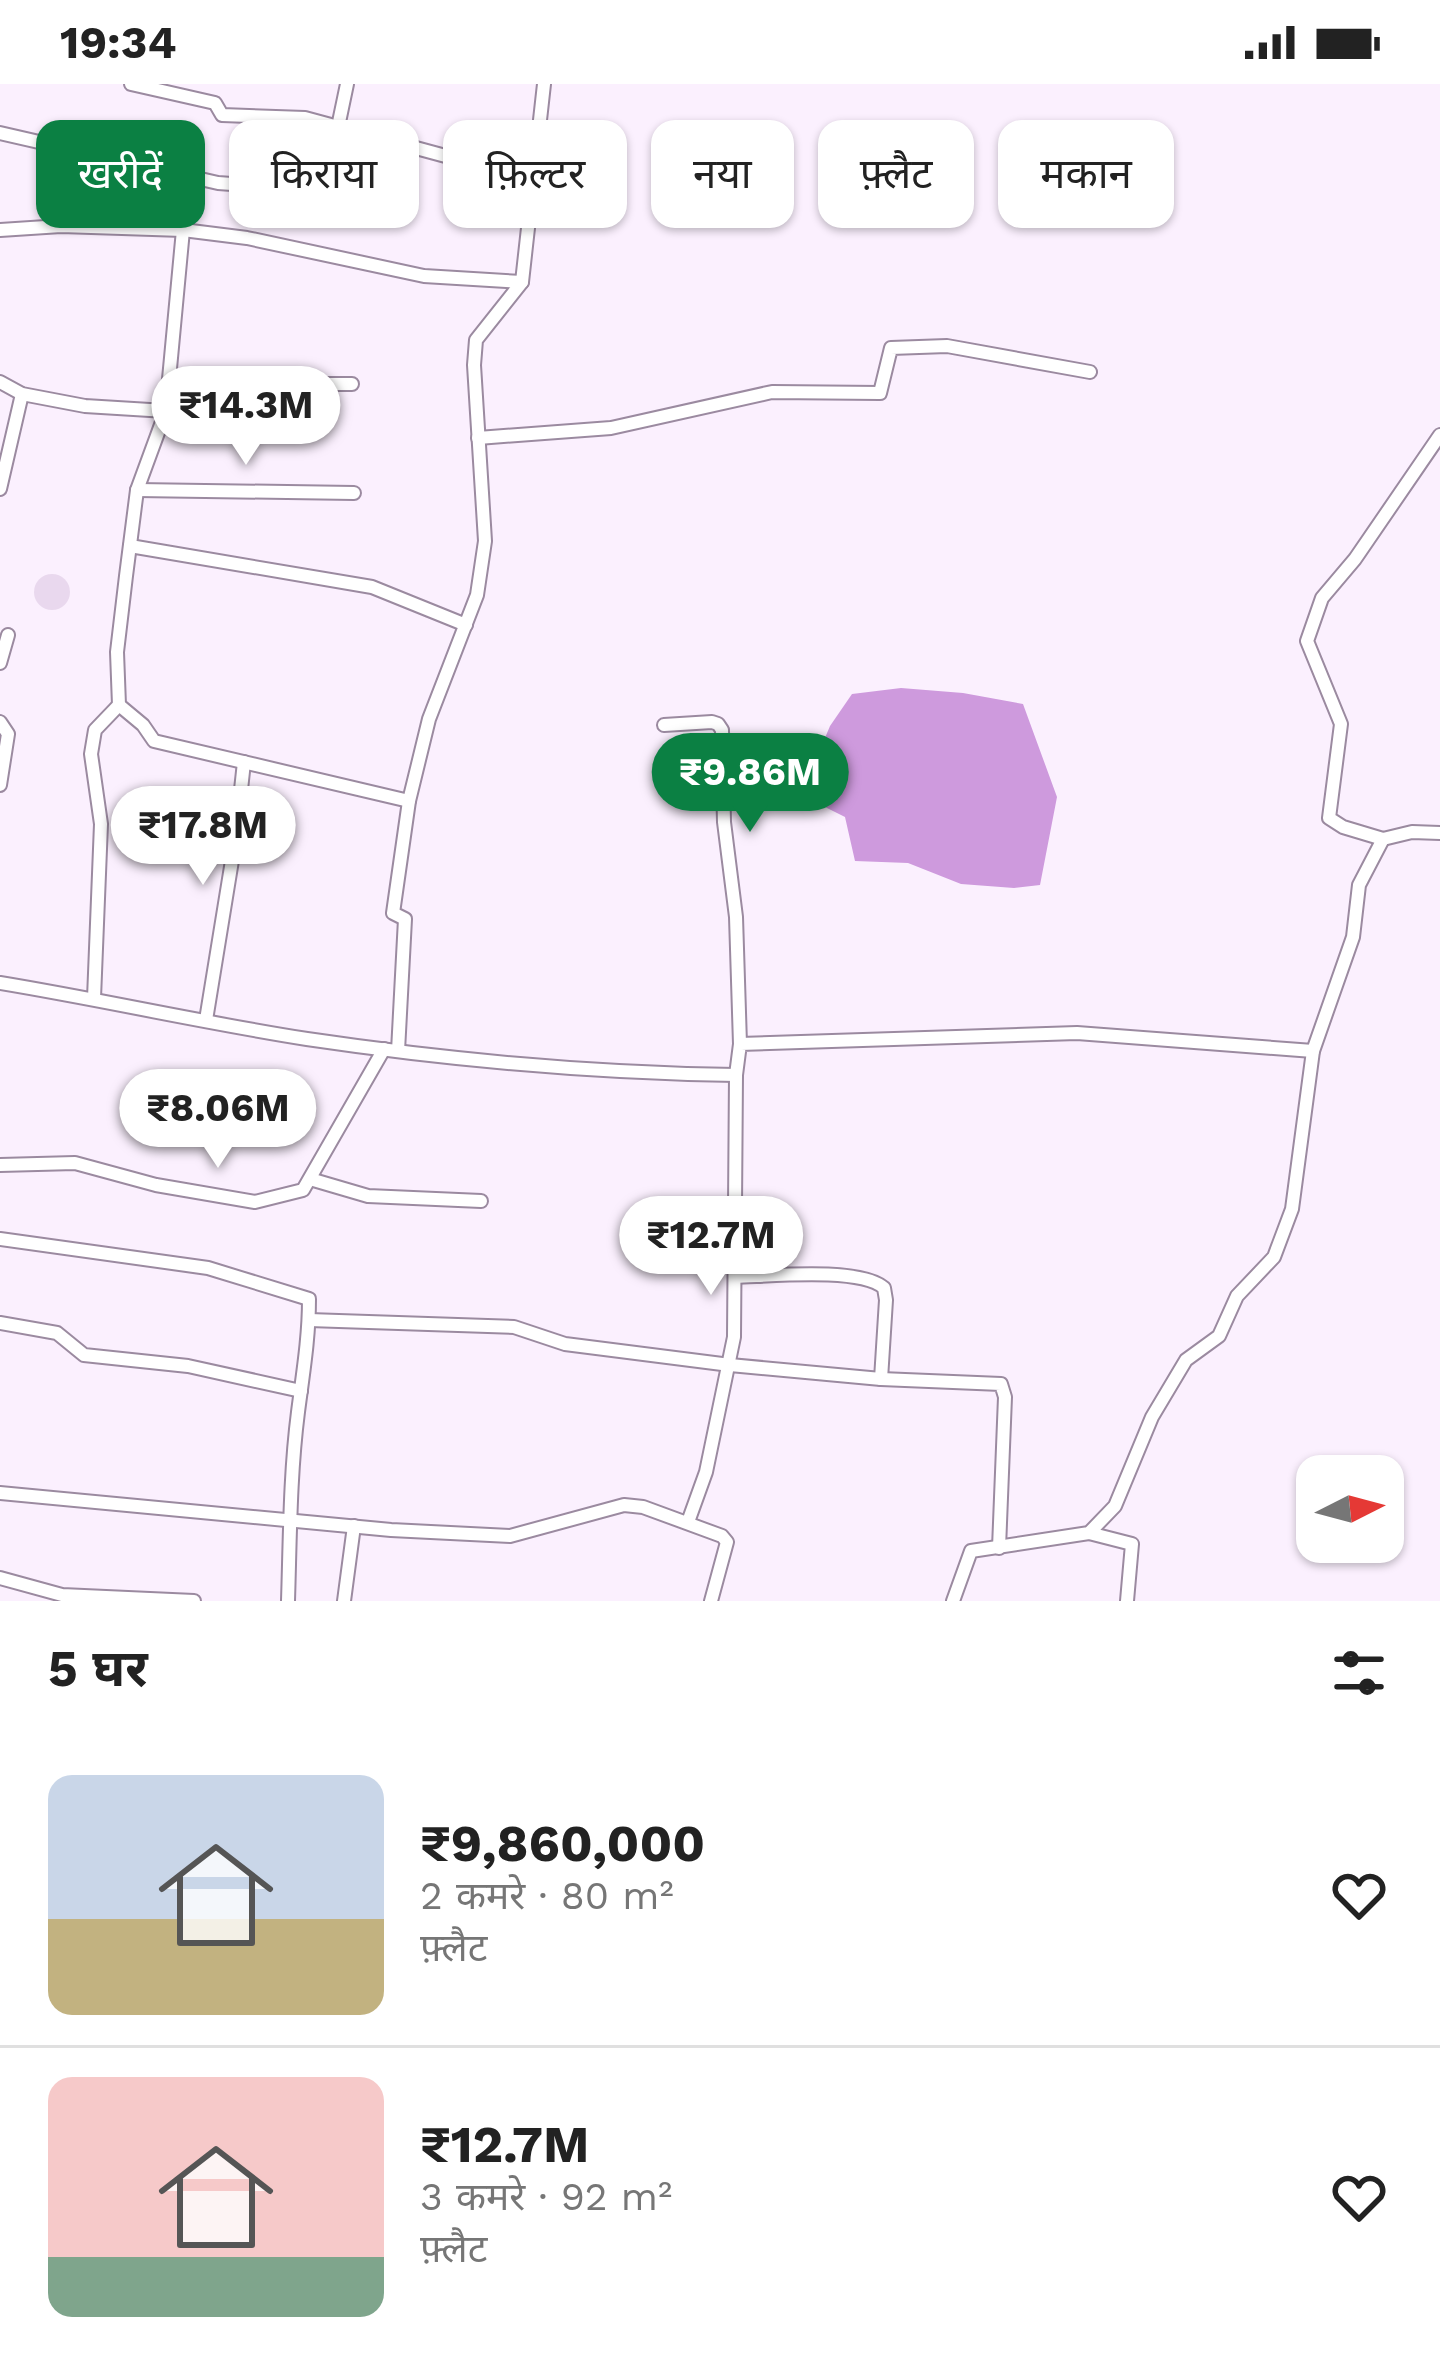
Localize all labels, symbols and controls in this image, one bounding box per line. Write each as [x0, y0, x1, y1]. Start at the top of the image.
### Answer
text: 19:34 [60, 16, 176, 69]
chip: खरीदें [36, 120, 205, 228]
chip: किराया [229, 120, 419, 228]
chip: फ़िल्टर [443, 120, 627, 228]
chip: नया [651, 120, 794, 228]
chip: फ़्लैट [818, 120, 974, 228]
chip: मकान [998, 120, 1174, 228]
pin: ₹14.3M [148, 366, 344, 468]
text: ₹14.3M [178, 382, 314, 427]
pin: ₹9.86M [652, 733, 848, 835]
text: ₹9.86M [679, 749, 821, 794]
pin: ₹17.8M [105, 786, 301, 888]
text: ₹17.8M [138, 802, 268, 847]
pin: ₹8.06M [120, 1069, 316, 1171]
text: ₹8.06M [146, 1085, 290, 1130]
pin: ₹12.7M [613, 1196, 809, 1298]
text: ₹12.7M [646, 1212, 776, 1257]
north arrow [1296, 1455, 1404, 1563]
map controls [1296, 1455, 1404, 1563]
text: 5 घर [48, 1639, 148, 1698]
icon: filters [1326, 1640, 1392, 1706]
text: ₹9,860,000 [420, 1814, 705, 1873]
icon: home [144, 1823, 288, 1967]
icon: heart [1326, 1862, 1392, 1928]
text: 2 कमरे · 80 m² [420, 1873, 674, 1918]
text: फ़्लैट [420, 1925, 487, 1970]
text: ₹12.7M [420, 2115, 589, 2174]
icon: home [144, 2125, 288, 2269]
icon: heart [1326, 2164, 1392, 2230]
text: 3 कमरे · 92 m² [420, 2174, 672, 2219]
text: फ़्लैट [420, 2226, 487, 2271]

